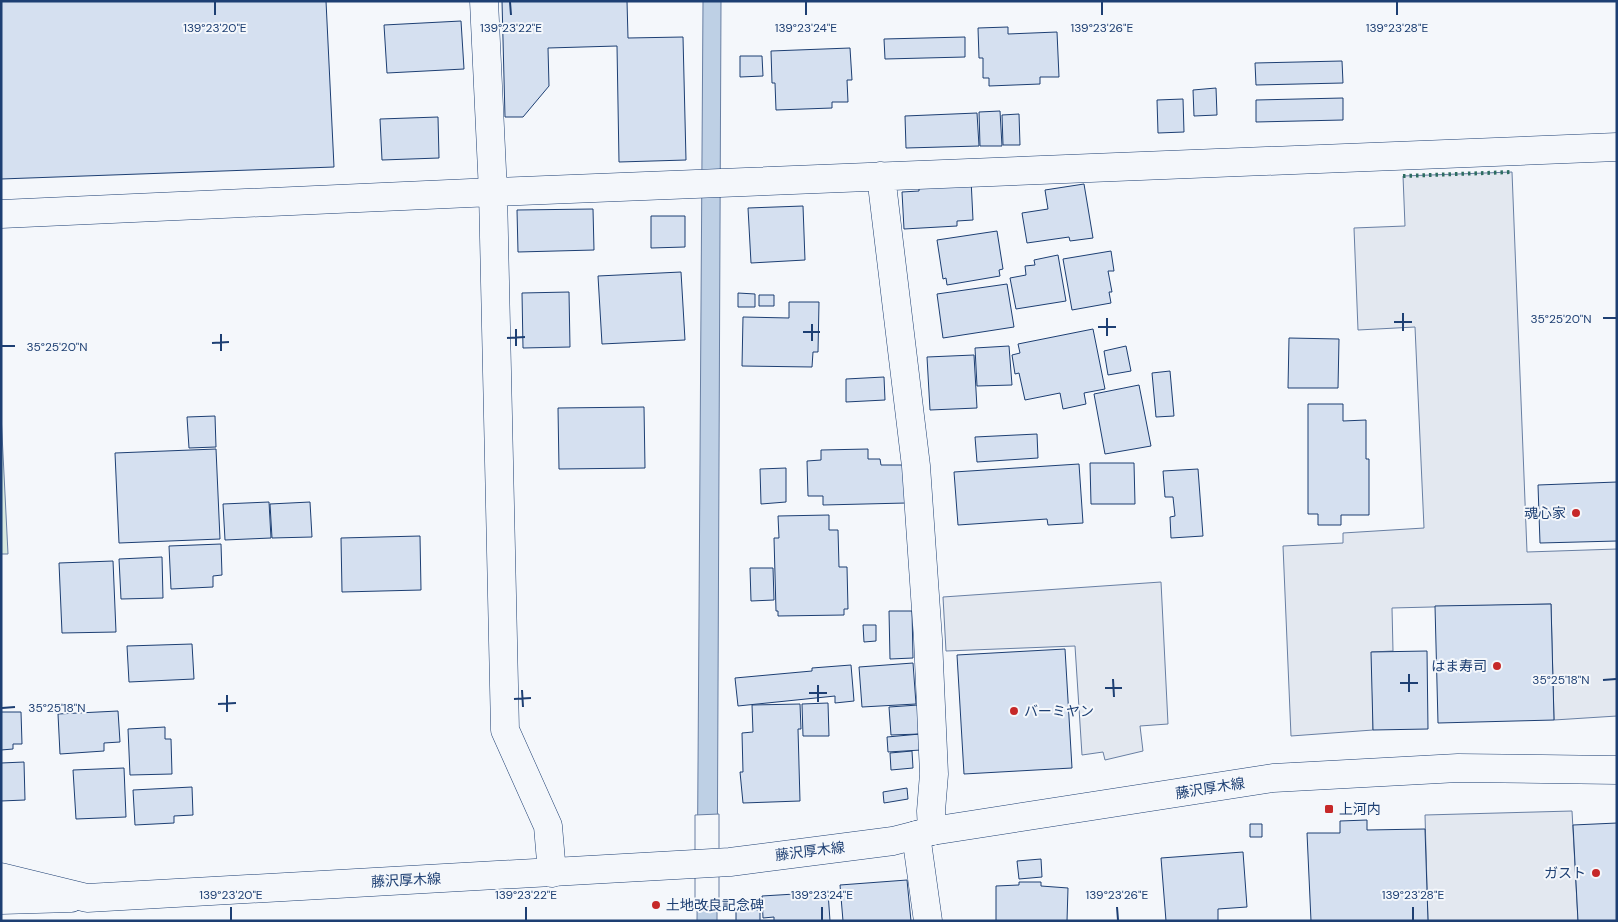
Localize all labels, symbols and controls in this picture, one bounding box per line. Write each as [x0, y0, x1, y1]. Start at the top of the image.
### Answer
text: 139°23'20"E [183, 20, 247, 36]
text: 139°23'22"E [480, 20, 542, 36]
text: 139°23'24"E [775, 20, 837, 36]
text: 139°23'26"E [1071, 20, 1134, 36]
text: 139°23'28"E [1366, 20, 1428, 36]
text: 35°25'20"N [1530, 311, 1592, 327]
text: 35°25'20"N [26, 339, 88, 355]
place label: 魂心家 [1524, 504, 1566, 522]
marker: 魂心家 [1570, 507, 1582, 519]
place label: はま寿司 [1431, 657, 1487, 675]
marker: はま寿司 [1491, 660, 1503, 672]
text: 35°25'18"N [1532, 672, 1590, 688]
text: 35°25'18"N [28, 700, 86, 716]
place label: バーミヤン [1024, 702, 1094, 720]
marker: バーミヤン [1008, 705, 1020, 717]
street label: 藤沢厚木線 [1174, 774, 1246, 802]
place label: 上河内 [1339, 800, 1381, 818]
marker: 上河内 [1323, 803, 1335, 815]
street label: 藤沢厚木線 [774, 838, 846, 864]
place label: ガスト [1544, 864, 1586, 882]
marker: ガスト [1590, 867, 1602, 879]
street label: 藤沢厚木線 [371, 869, 441, 891]
text: 139°23'20"E [199, 887, 263, 903]
text: 139°23'22"E [495, 887, 557, 903]
text: 139°23'24"E [791, 887, 853, 903]
text: 139°23'26"E [1086, 887, 1149, 903]
text: 139°23'28"E [1382, 887, 1444, 903]
place label: 土地改良記念碑 [666, 896, 764, 914]
marker: 土地改良記念碑 [650, 899, 662, 911]

